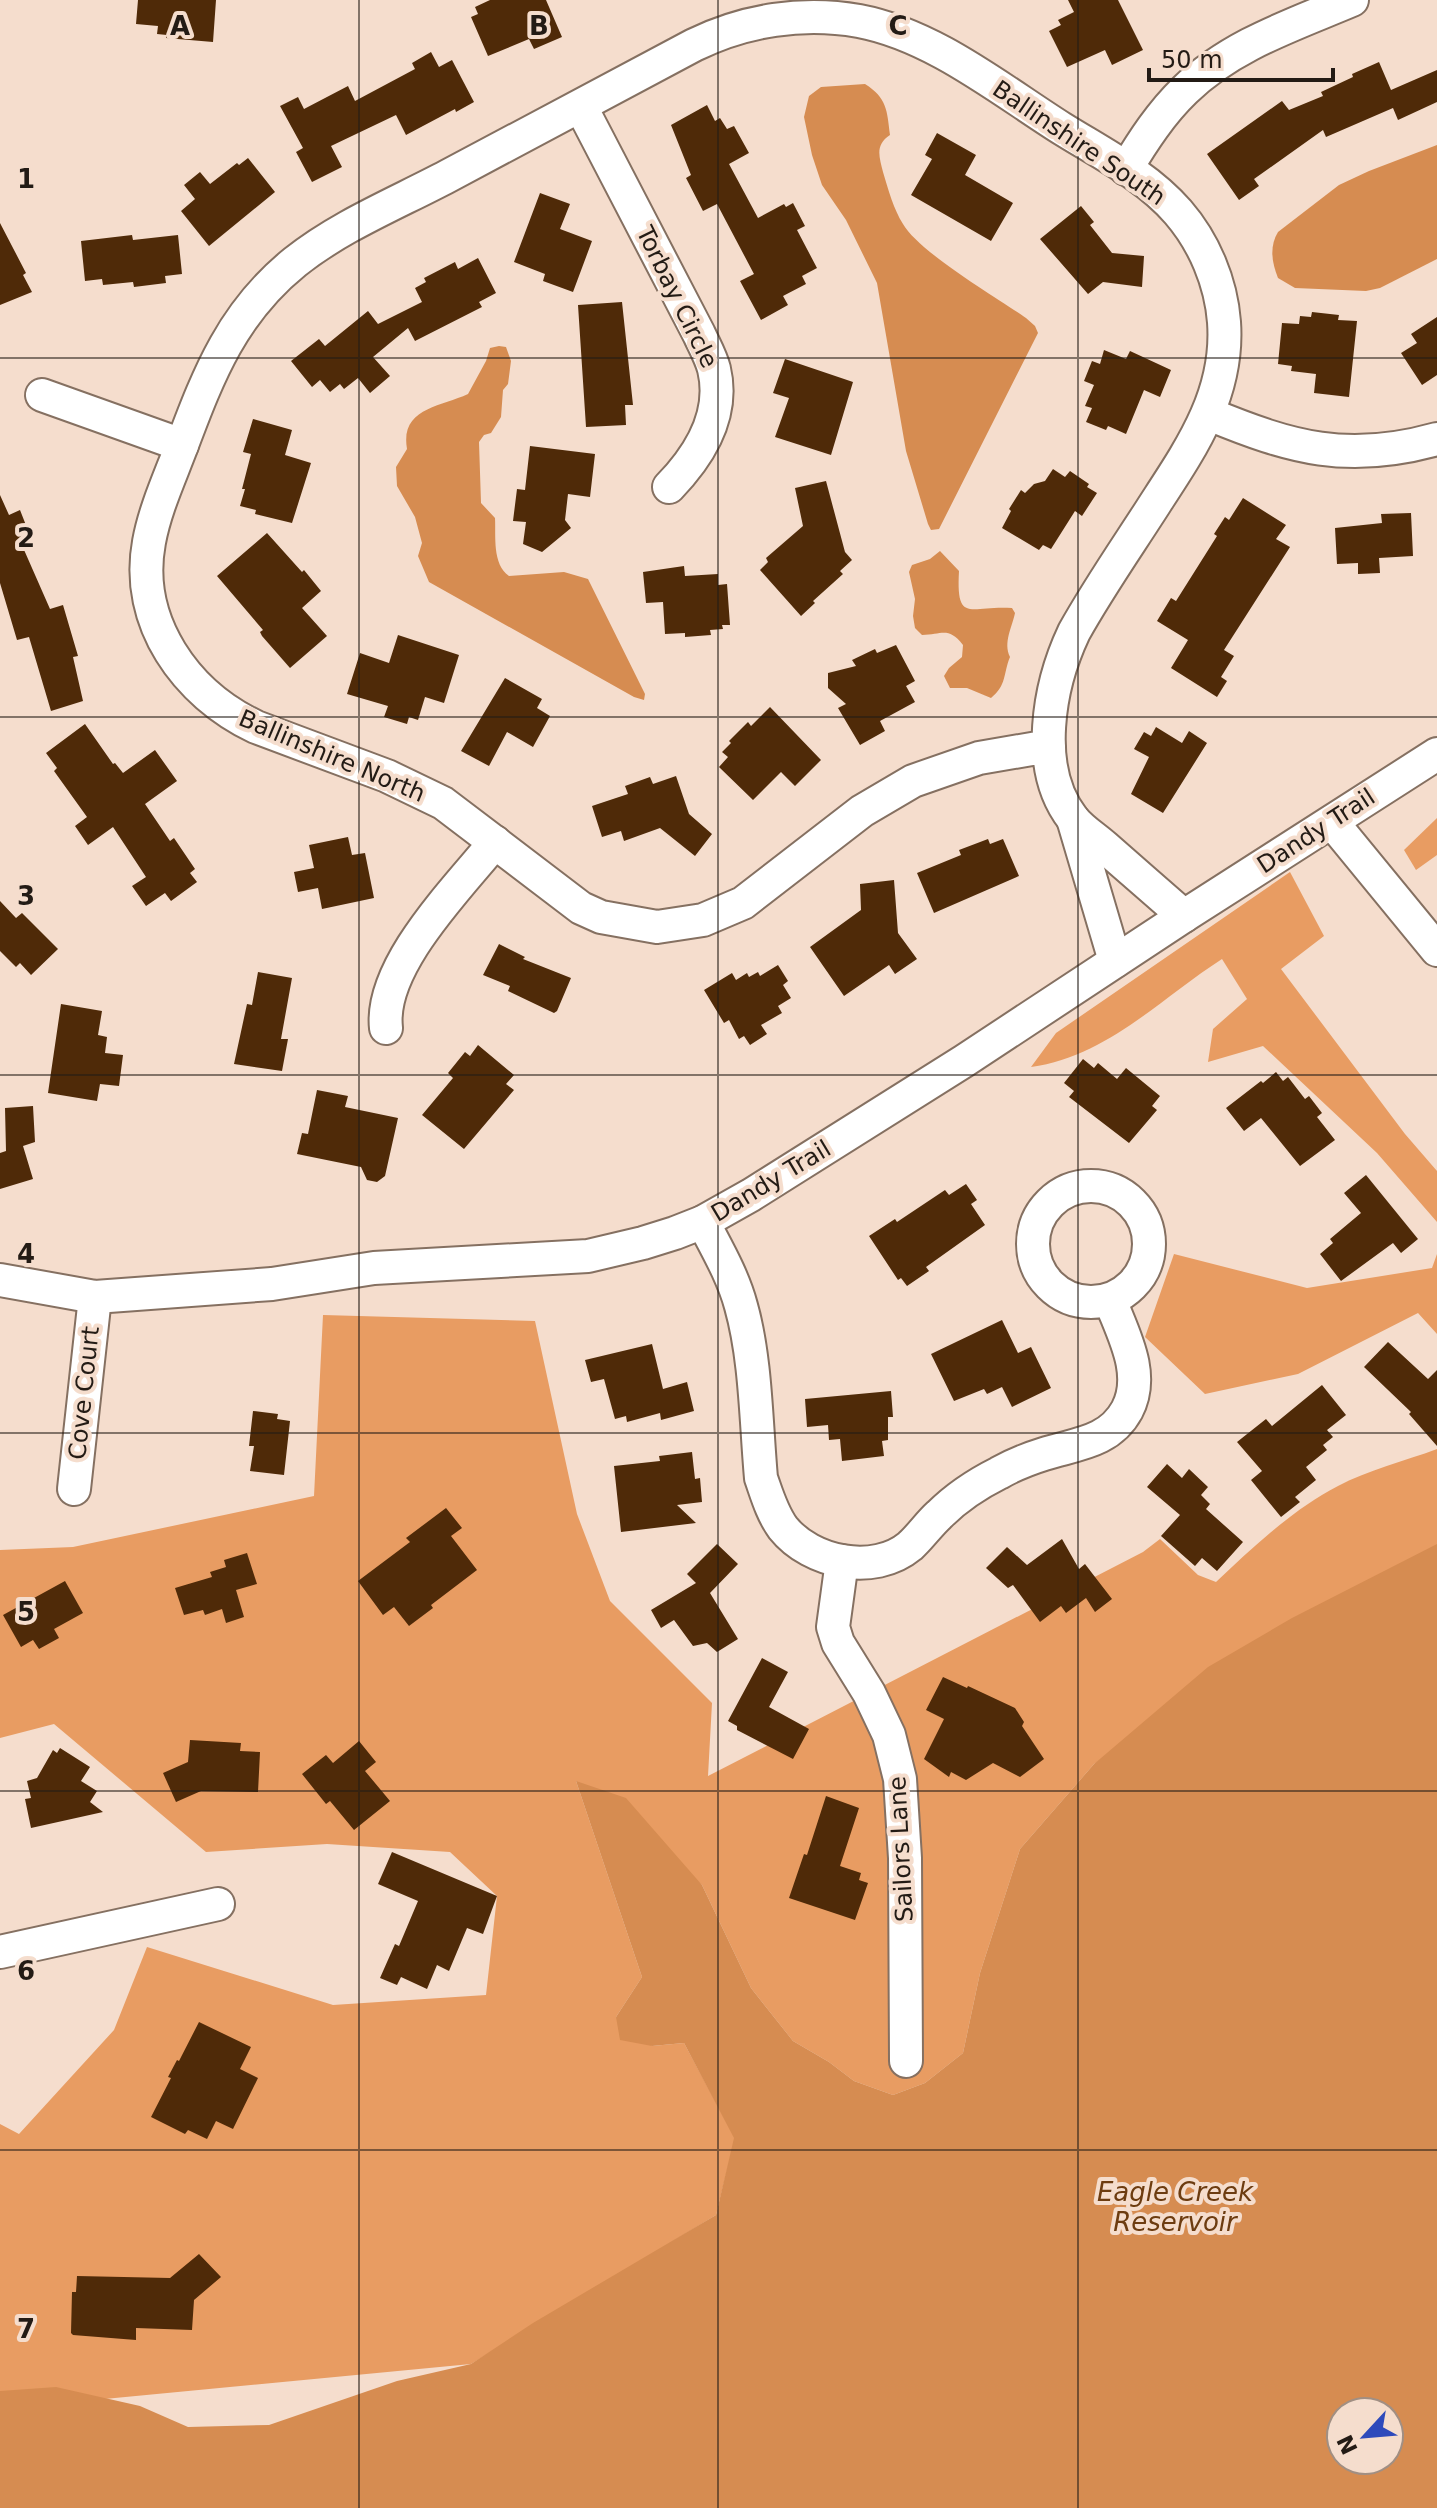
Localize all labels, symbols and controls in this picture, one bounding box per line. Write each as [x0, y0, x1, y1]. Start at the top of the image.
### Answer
text: A [170, 11, 190, 41]
text: B [529, 11, 549, 41]
text: C [888, 11, 908, 41]
scale bar [1149, 32, 1333, 82]
text: 50 m [1161, 46, 1223, 74]
street label: Ballinshire South [987, 75, 1171, 211]
text: 1 [17, 164, 35, 194]
street label: Torbay Circle [630, 221, 723, 372]
text: 2 [17, 523, 35, 553]
street label: Ballinshire North [235, 704, 429, 808]
street label: Dandy Trail [1252, 783, 1380, 879]
text: 3 [17, 881, 35, 911]
street label: Dandy Trail [706, 1134, 836, 1228]
text: 4 [17, 1239, 35, 1269]
street label: Cove Court [63, 1325, 105, 1461]
text: 5 [17, 1597, 35, 1627]
street label: Sailors Lane [883, 1775, 919, 1923]
text: 6 [17, 1956, 35, 1986]
water label: Eagle Creek Reservoir [1097, 2177, 1254, 2237]
text: 7 [17, 2314, 35, 2344]
north arrow [1325, 2396, 1405, 2476]
text: N [1332, 2431, 1363, 2458]

